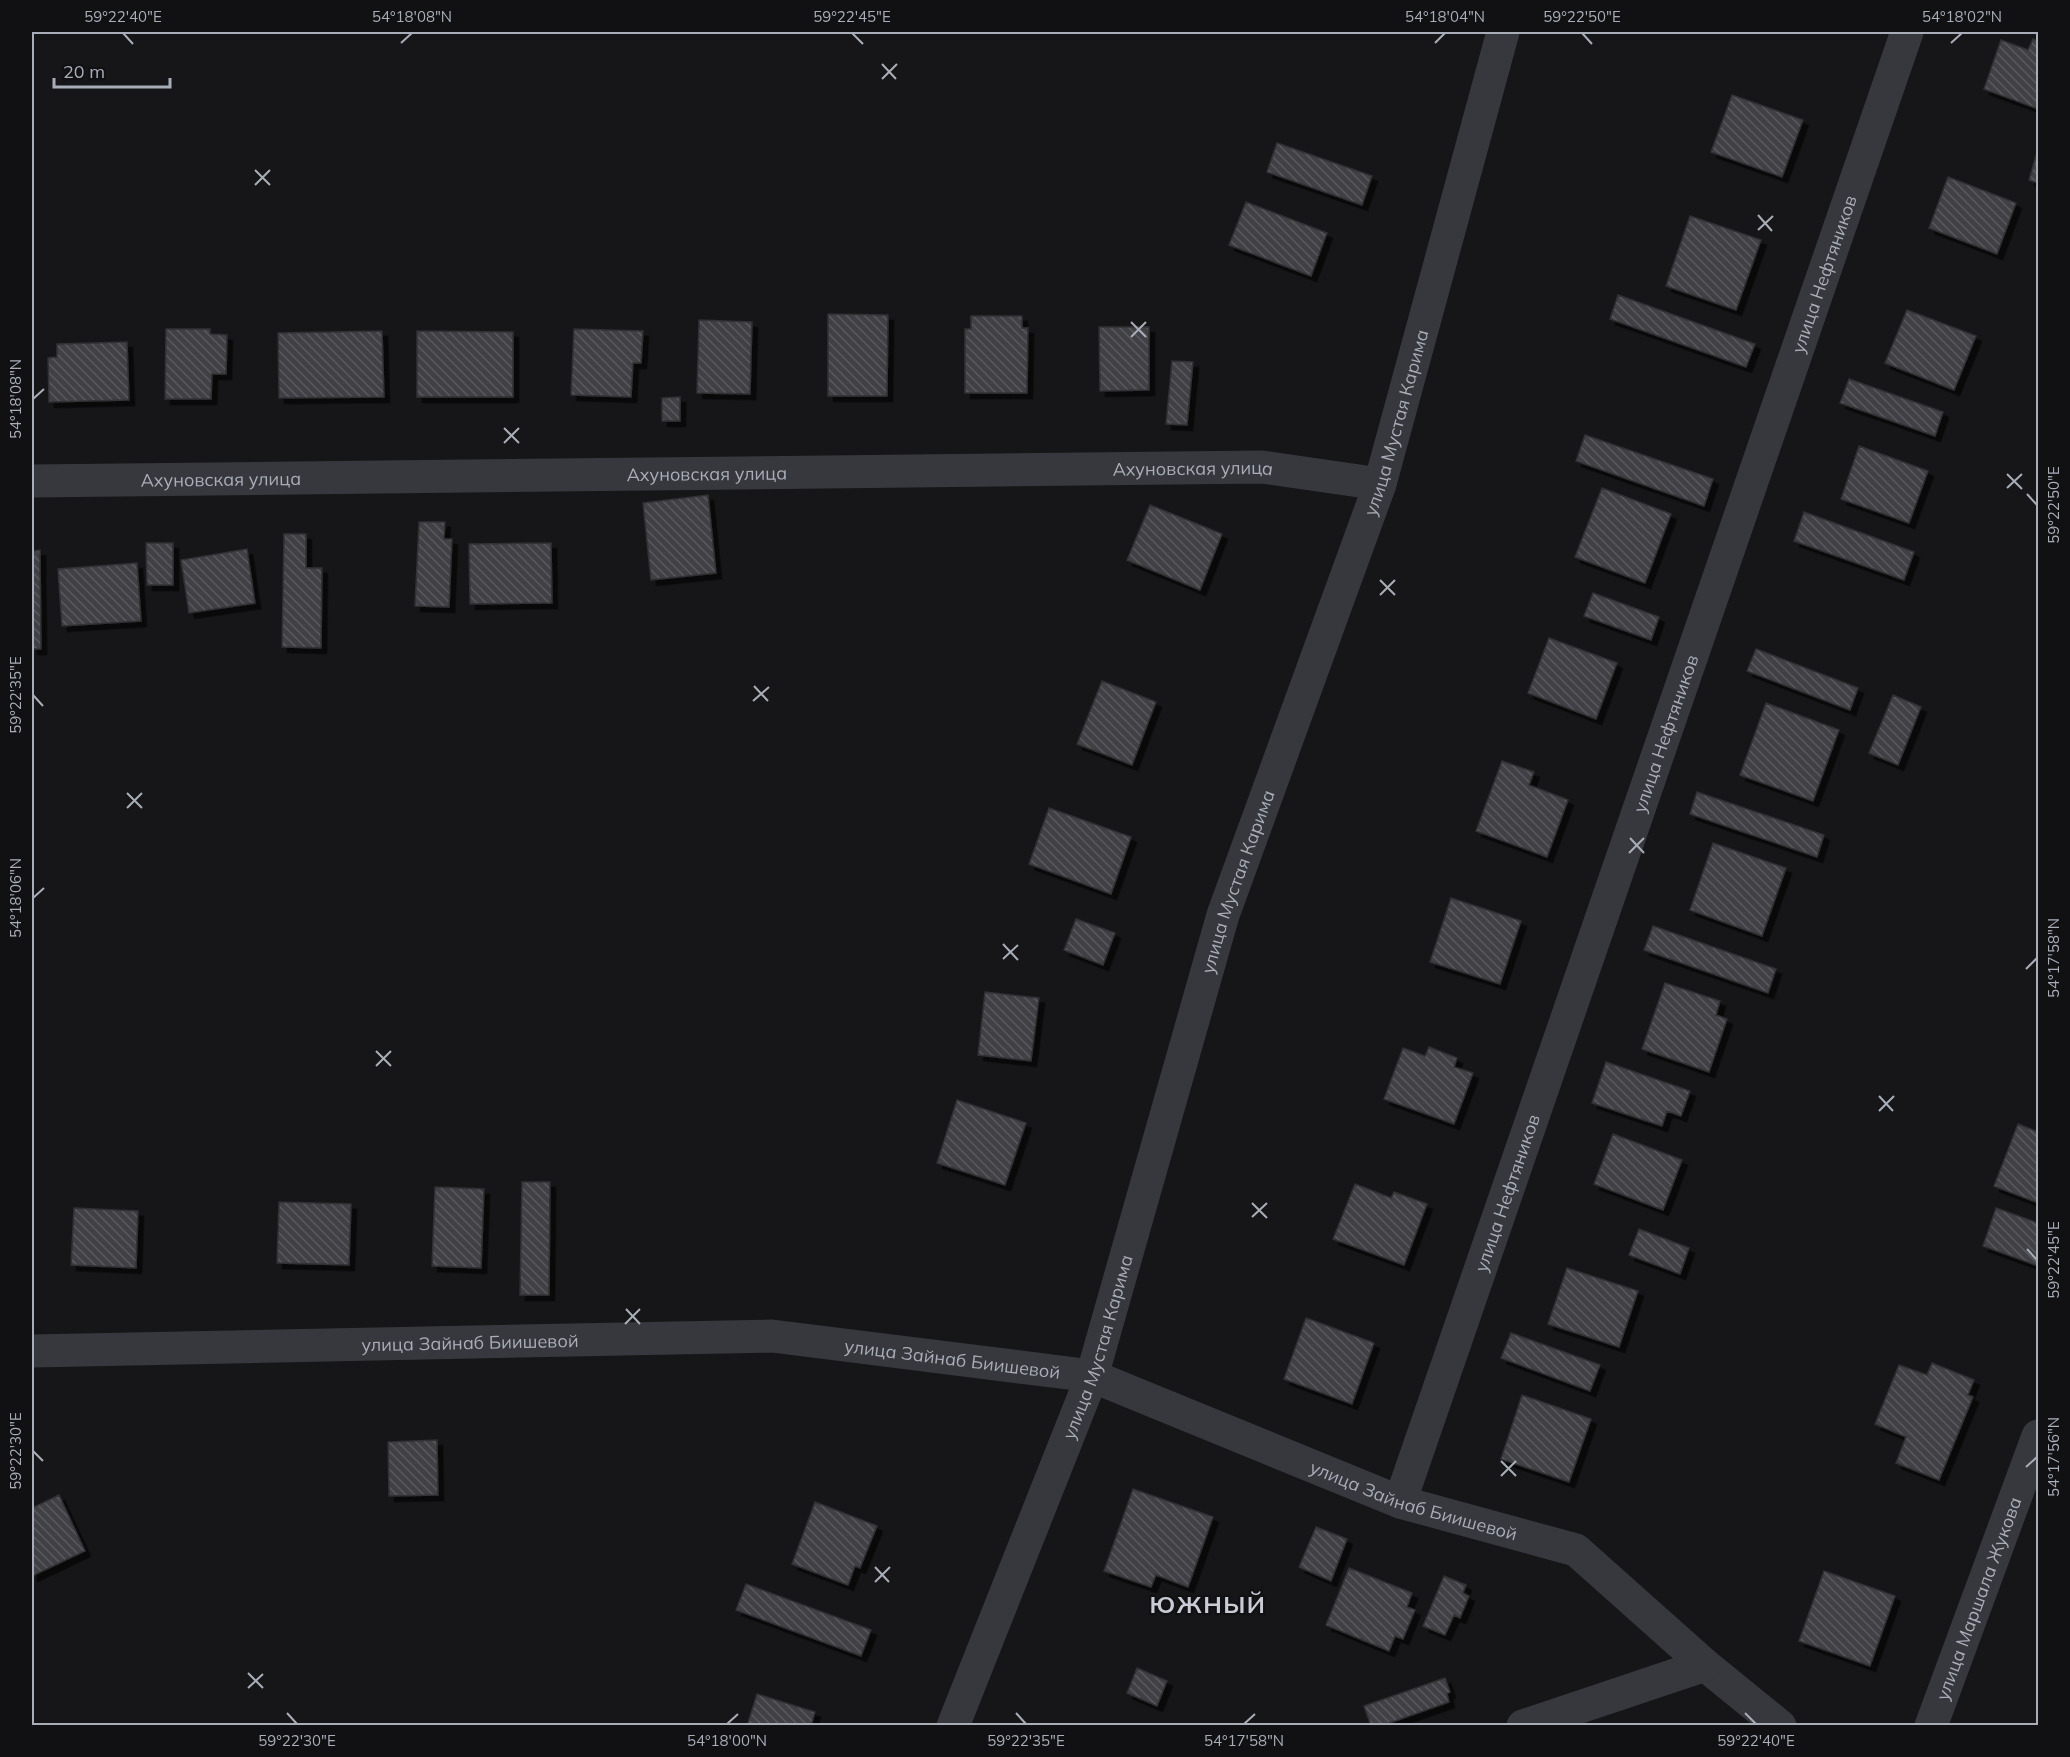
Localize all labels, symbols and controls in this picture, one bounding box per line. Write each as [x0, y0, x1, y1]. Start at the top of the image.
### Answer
text: 59°22'40"E [84, 7, 162, 26]
text: 54°18'08"N [372, 7, 452, 26]
text: 59°22'45"E [813, 7, 891, 26]
text: 54°18'04"N [1405, 7, 1485, 26]
text: 59°22'50"E [1543, 7, 1621, 26]
text: 54°18'02"N [1922, 7, 2002, 26]
scale bar [54, 51, 170, 89]
text: 20 m [63, 60, 105, 83]
street label: улица Нефтяников [1786, 192, 1861, 356]
street label: улица Мустая Карима [1358, 327, 1433, 519]
text: 54°18'08"N [6, 359, 25, 439]
street label: Ахуновская улица [1113, 455, 1275, 480]
street label: Ахуновская улица [627, 461, 787, 486]
street label: Ахуновская улица [141, 466, 301, 491]
text: 59°22'50"E [2044, 466, 2063, 544]
street label: улица Нефтяников [1627, 651, 1703, 815]
text: 59°22'35"E [6, 656, 25, 734]
street label: улица Мустая Карима [1195, 787, 1279, 976]
text: 54°18'06"N [6, 858, 25, 938]
text: 54°17'58"N [2044, 918, 2063, 998]
street label: улица Нефтяников [1469, 1111, 1544, 1275]
text: 59°22'45"E [2044, 1221, 2063, 1299]
street label: улица Мустая Карима [1057, 1252, 1137, 1442]
street label: улица Зайнаб Биишевой [361, 1328, 579, 1356]
street label: улица Зайнаб Биишевой [843, 1334, 1062, 1383]
text: 59°22'30"E [6, 1412, 25, 1490]
text: 54°17'56"N [2044, 1417, 2063, 1497]
street label: улица Зайнаб Биишевой [1307, 1455, 1520, 1545]
street label: улица Маршала Жукова [1930, 1494, 2026, 1703]
district label: ЮЖНЫЙ [1150, 1589, 1267, 1619]
text: 59°22'30"E [258, 1731, 336, 1750]
text: 54°18'00"N [687, 1731, 767, 1750]
text: 59°22'35"E [987, 1731, 1065, 1750]
text: 54°17'58"N [1204, 1731, 1284, 1750]
text: 59°22'40"E [1717, 1731, 1795, 1750]

